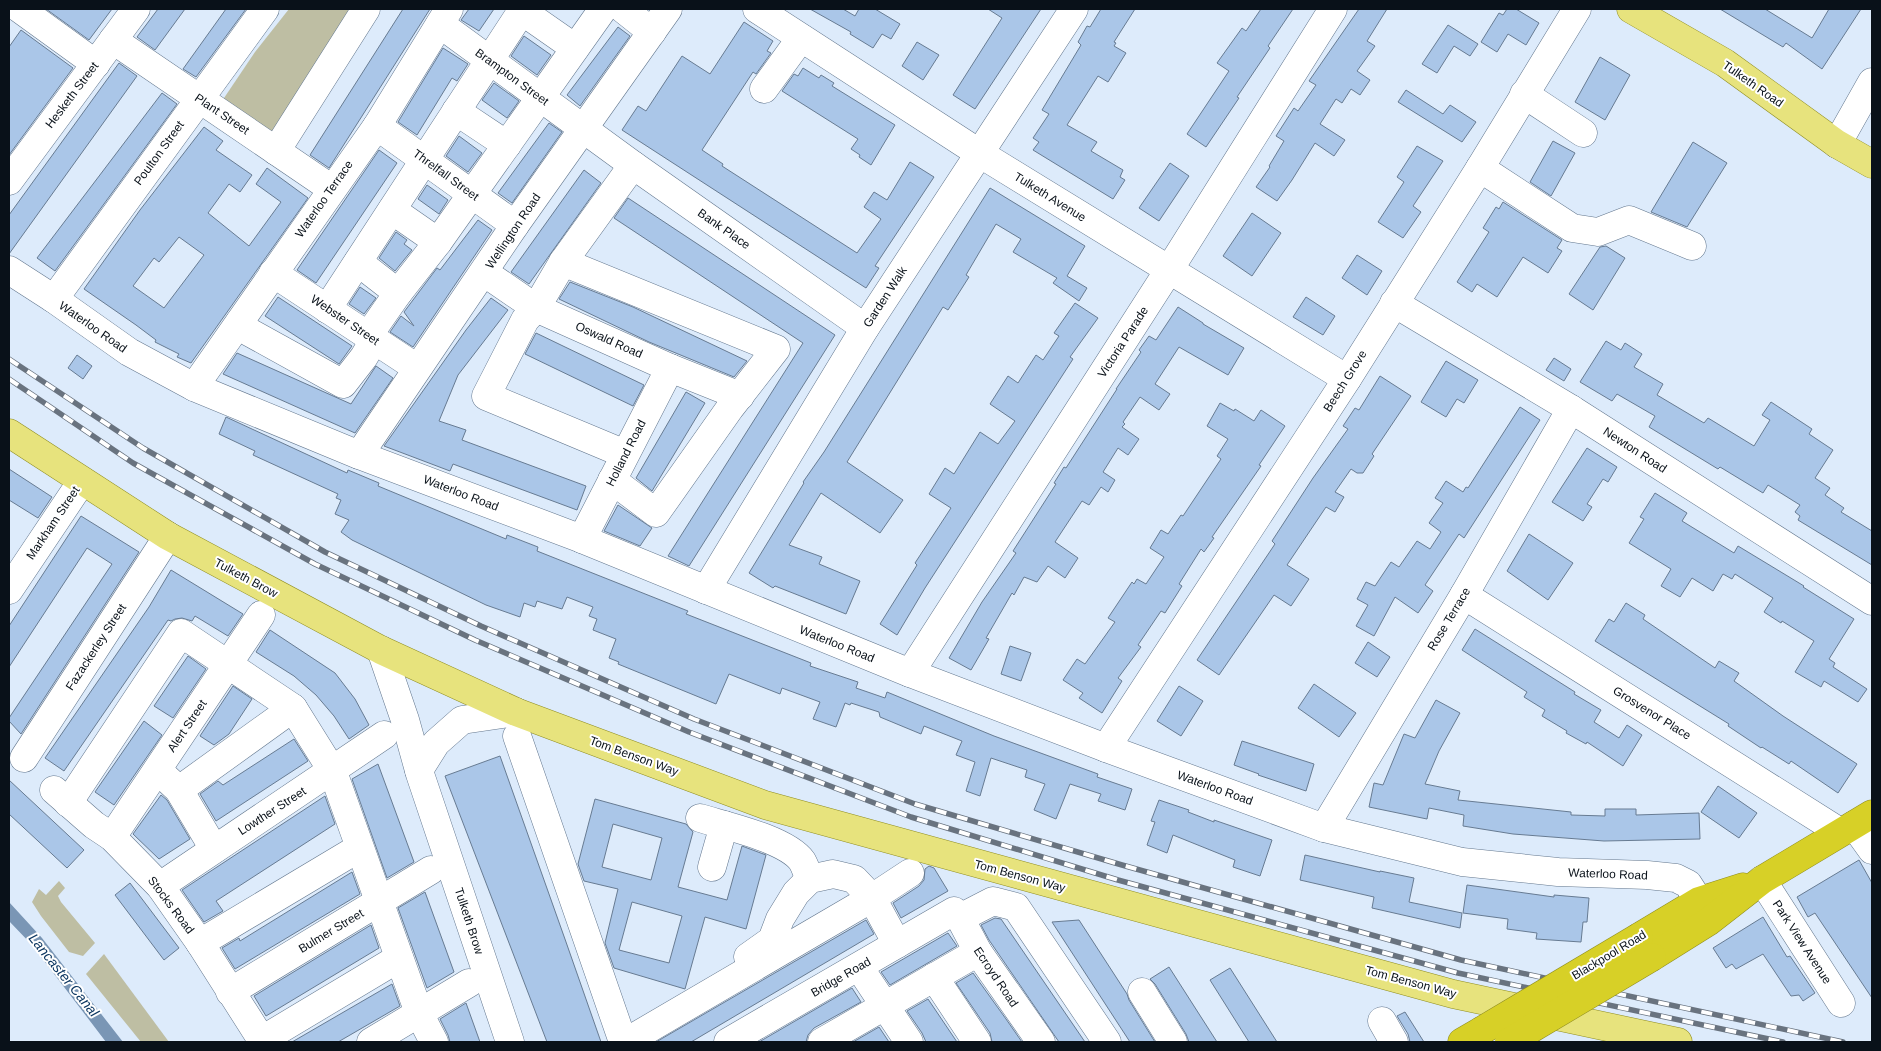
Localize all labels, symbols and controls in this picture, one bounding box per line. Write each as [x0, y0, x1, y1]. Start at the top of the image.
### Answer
street label: Brampton Street [473, 46, 552, 109]
street label: Tulketh Road [1720, 58, 1786, 110]
street label: Hesketh Street [43, 59, 102, 131]
street label: Plant Street [192, 91, 252, 138]
street label: Poulton Street [131, 118, 187, 188]
street label: Threlfall Street [410, 146, 482, 204]
street label: Waterloo Terrace [292, 158, 356, 240]
street label: Tulketh Avenue [1011, 169, 1089, 225]
street label: Wellington Road [483, 191, 543, 271]
street label: Bank Place [695, 206, 753, 252]
street label: Garden Walk [860, 263, 910, 330]
street label: Webster Street [308, 292, 383, 348]
street label: Waterloo Road [56, 298, 130, 356]
street label: Victoria Parade [1095, 304, 1151, 380]
street label: Oswald Road [573, 319, 645, 361]
street label: Beech Grove [1321, 347, 1370, 414]
street label: Holland Road [603, 417, 649, 489]
street label: Newton Road [1601, 424, 1669, 476]
street label: Waterloo Road [421, 472, 501, 514]
street label: Markham Street [23, 483, 83, 562]
street label: Tulketh Brow [212, 555, 280, 601]
street label: Rose Terrace [1425, 585, 1473, 653]
street label: Fazackerley Street [63, 601, 129, 693]
street label: Waterloo Road [797, 623, 877, 665]
street label: Grosvenor Place [1610, 683, 1694, 743]
street label: Alert Street [164, 697, 210, 755]
street label: Tom Benson Way [588, 733, 680, 779]
street label: Waterloo Road [1175, 768, 1255, 808]
street label: Lowther Street [235, 784, 309, 838]
street label: Tom Benson Way [973, 857, 1067, 895]
street label: Waterloo Road [1568, 866, 1648, 882]
street label: Stocks Road [145, 874, 197, 936]
street label: Tulketh Brow [452, 886, 487, 957]
street label: Park View Avenue [1770, 898, 1834, 987]
street label: Bulmer Street [296, 906, 367, 956]
street label: Blackpool Road [1569, 927, 1649, 983]
water label: Lancaster Canal [26, 930, 103, 1020]
street label: Ecroyd Road [971, 944, 1021, 1010]
street label: Bridge Road [809, 954, 873, 1000]
street label: Tom Benson Way [1364, 963, 1458, 1001]

